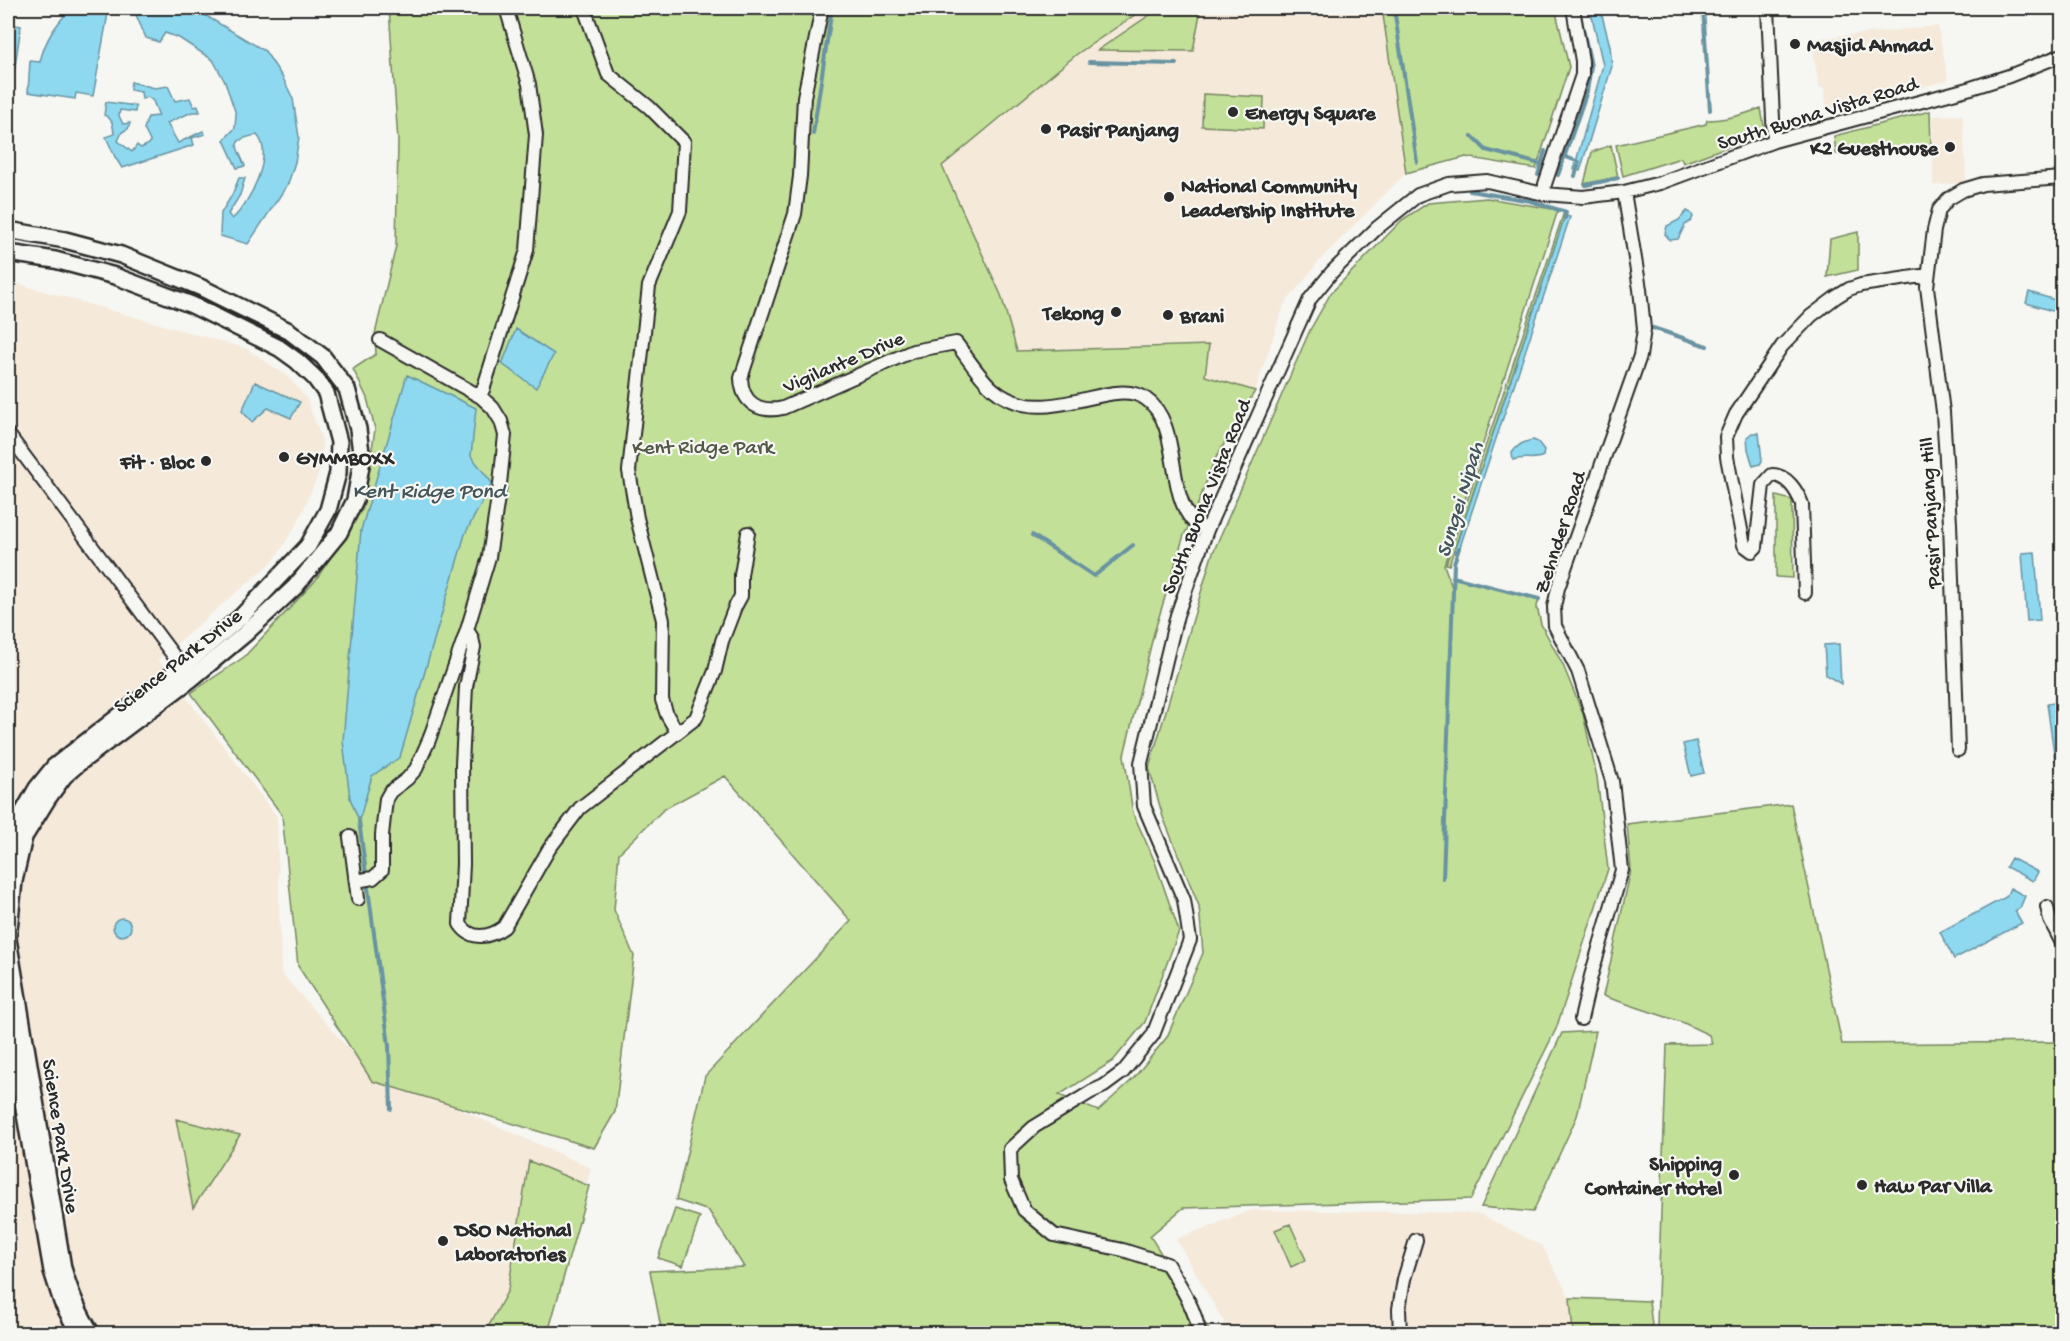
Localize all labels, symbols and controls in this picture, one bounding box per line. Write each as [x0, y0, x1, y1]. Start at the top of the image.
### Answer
place label: Masjid Ahmad [1807, 35, 1934, 60]
marker: Masjid Ahmad [1788, 37, 1802, 51]
street label: South Buona Vista Road [1715, 72, 1923, 158]
place label: Energy Square [1245, 103, 1377, 128]
marker: Energy Square [1226, 105, 1240, 119]
place label: Pasir Panjang [1057, 120, 1179, 145]
marker: Pasir Panjang [1039, 122, 1053, 136]
place label: K2 Guesthouse [1809, 138, 1939, 163]
marker: K2 Guesthouse [1943, 140, 1957, 154]
place label: National Community Leadership Institute [1181, 176, 1358, 225]
marker: National Community Leadership Institute [1162, 190, 1176, 204]
place label: Tekong [1041, 303, 1104, 328]
marker: Tekong [1109, 305, 1123, 319]
place label: Brani [1179, 306, 1224, 331]
marker: Brani [1161, 308, 1175, 322]
street label: Vigilante Drive [779, 327, 910, 401]
street label: South Buona Vista Road [1158, 394, 1260, 599]
street label: Pasir Panjang Hill [1916, 436, 1949, 590]
park label: Kent Ridge Park [632, 437, 776, 462]
water label: Sungei Nipah [1432, 439, 1492, 561]
place label: GYMMBOXX [296, 448, 396, 473]
marker: GYMMBOXX [277, 450, 291, 464]
place label: Fit · Bloc [119, 452, 196, 477]
marker: Fit · Bloc [199, 454, 213, 468]
street label: Zehnder Road [1531, 467, 1594, 597]
water label: Kent Ridge Pond [352, 480, 508, 506]
street label: Science Park Drive [110, 604, 249, 721]
street label: Science Park Drive [34, 1058, 83, 1217]
place label: Shipping Container Hotel [1584, 1154, 1722, 1203]
marker: Shipping Container Hotel [1727, 1168, 1741, 1182]
place label: Haw Par Villa [1874, 1176, 1993, 1201]
marker: Haw Par Villa [1855, 1178, 1869, 1192]
place label: DSO National Laboratories [453, 1220, 572, 1269]
marker: DSO National Laboratories [436, 1234, 450, 1248]

